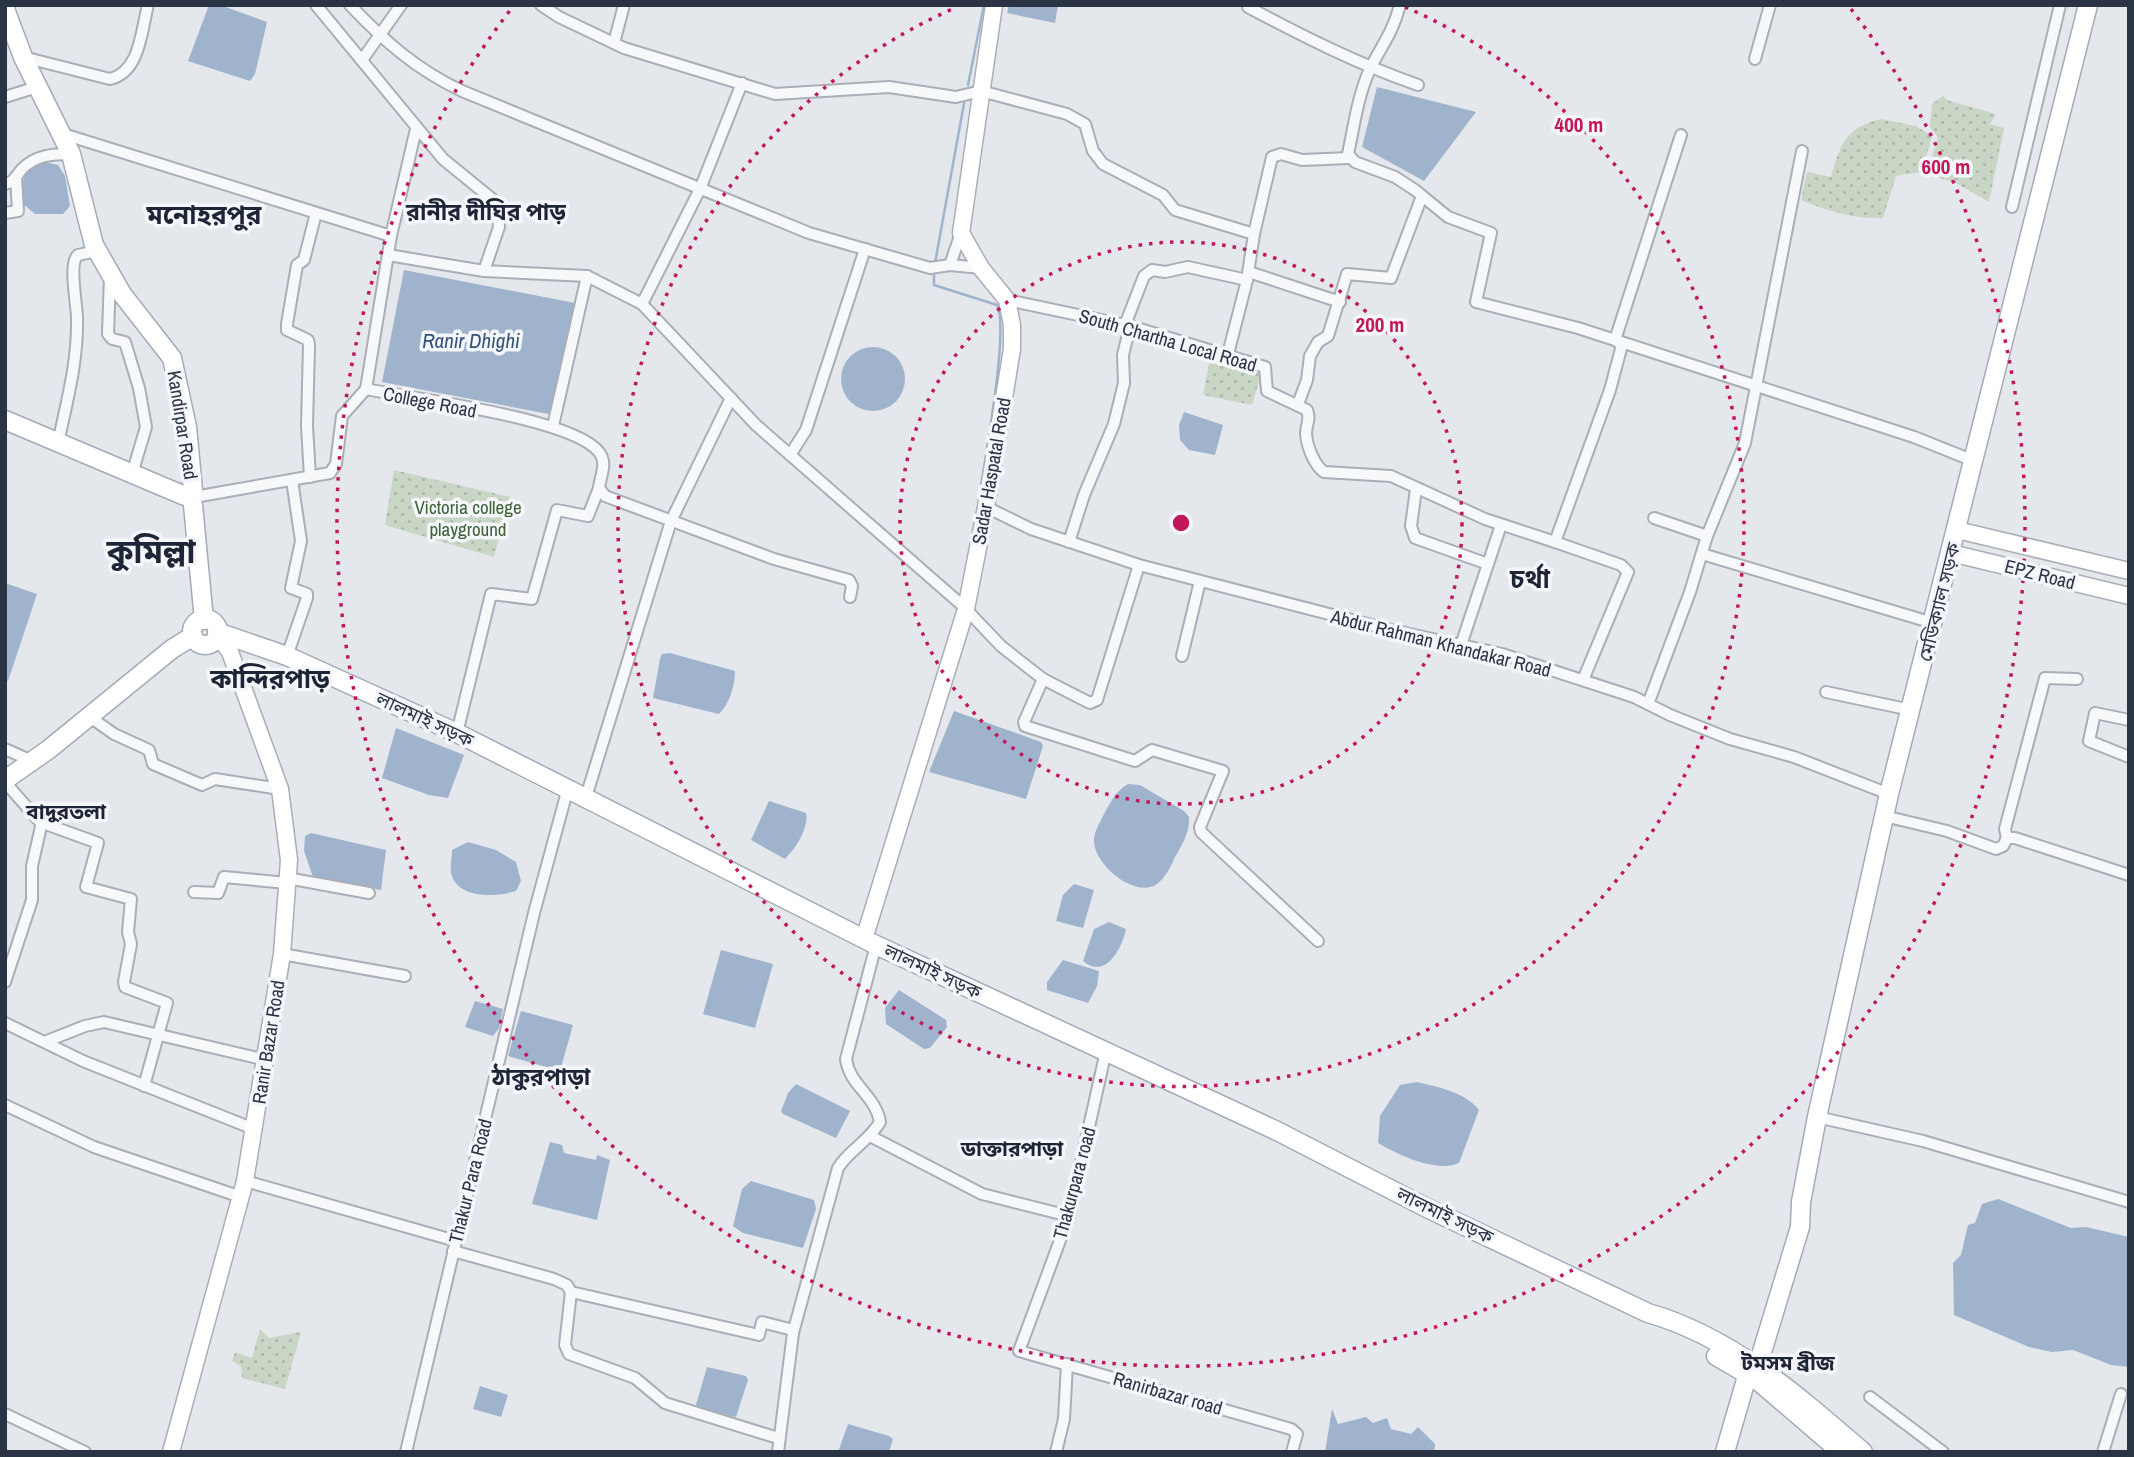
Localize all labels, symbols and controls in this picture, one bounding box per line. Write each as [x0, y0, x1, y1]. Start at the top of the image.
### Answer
text: 400 m [1555, 110, 1603, 139]
text: 600 m [1922, 152, 1970, 181]
district label: রানীর দীঘির পাড় [405, 196, 566, 227]
district label: মনোহরপুর [146, 197, 262, 232]
street label: South Chartha Local Road [1076, 302, 1260, 378]
text: 200 m [1356, 310, 1404, 339]
water label: Ranir Dhighi [422, 326, 520, 355]
street label: Kandirpar Road [162, 369, 204, 481]
street label: College Road [381, 380, 479, 424]
street label: Sadar Haspatal Road [965, 395, 1017, 547]
park label: Victoria college playground [414, 494, 522, 542]
centre of rings [1169, 511, 1193, 535]
district label: কুমিল্লা [105, 529, 196, 573]
street label: মেডিক্যাল সড়ক [1912, 539, 1966, 664]
street label: EPZ Road [2002, 553, 2078, 595]
district label: চর্থা [1509, 561, 1551, 596]
street label: Abdur Rahman Khandakar Road [1327, 603, 1554, 683]
district label: কান্দিরপাড় [209, 661, 330, 696]
street label: লালমাই সড়ক [371, 685, 479, 753]
district label: বাদুরতলা [25, 797, 107, 826]
street label: লালমাই সড়ক [879, 937, 987, 1005]
street label: Ranir Bazar Road [245, 978, 291, 1106]
district label: ঠাকুরপাড়া [491, 1061, 591, 1092]
street label: Thakur Para Road [442, 1116, 498, 1246]
street label: Thakurpara road [1047, 1124, 1101, 1242]
district label: ডাক্তারপাড়া [960, 1134, 1064, 1163]
street label: লালমাই সড়ক [1391, 1180, 1498, 1250]
district label: টমসম ব্রীজ [1740, 1348, 1836, 1377]
street label: Ranirbazar road [1110, 1365, 1226, 1421]

